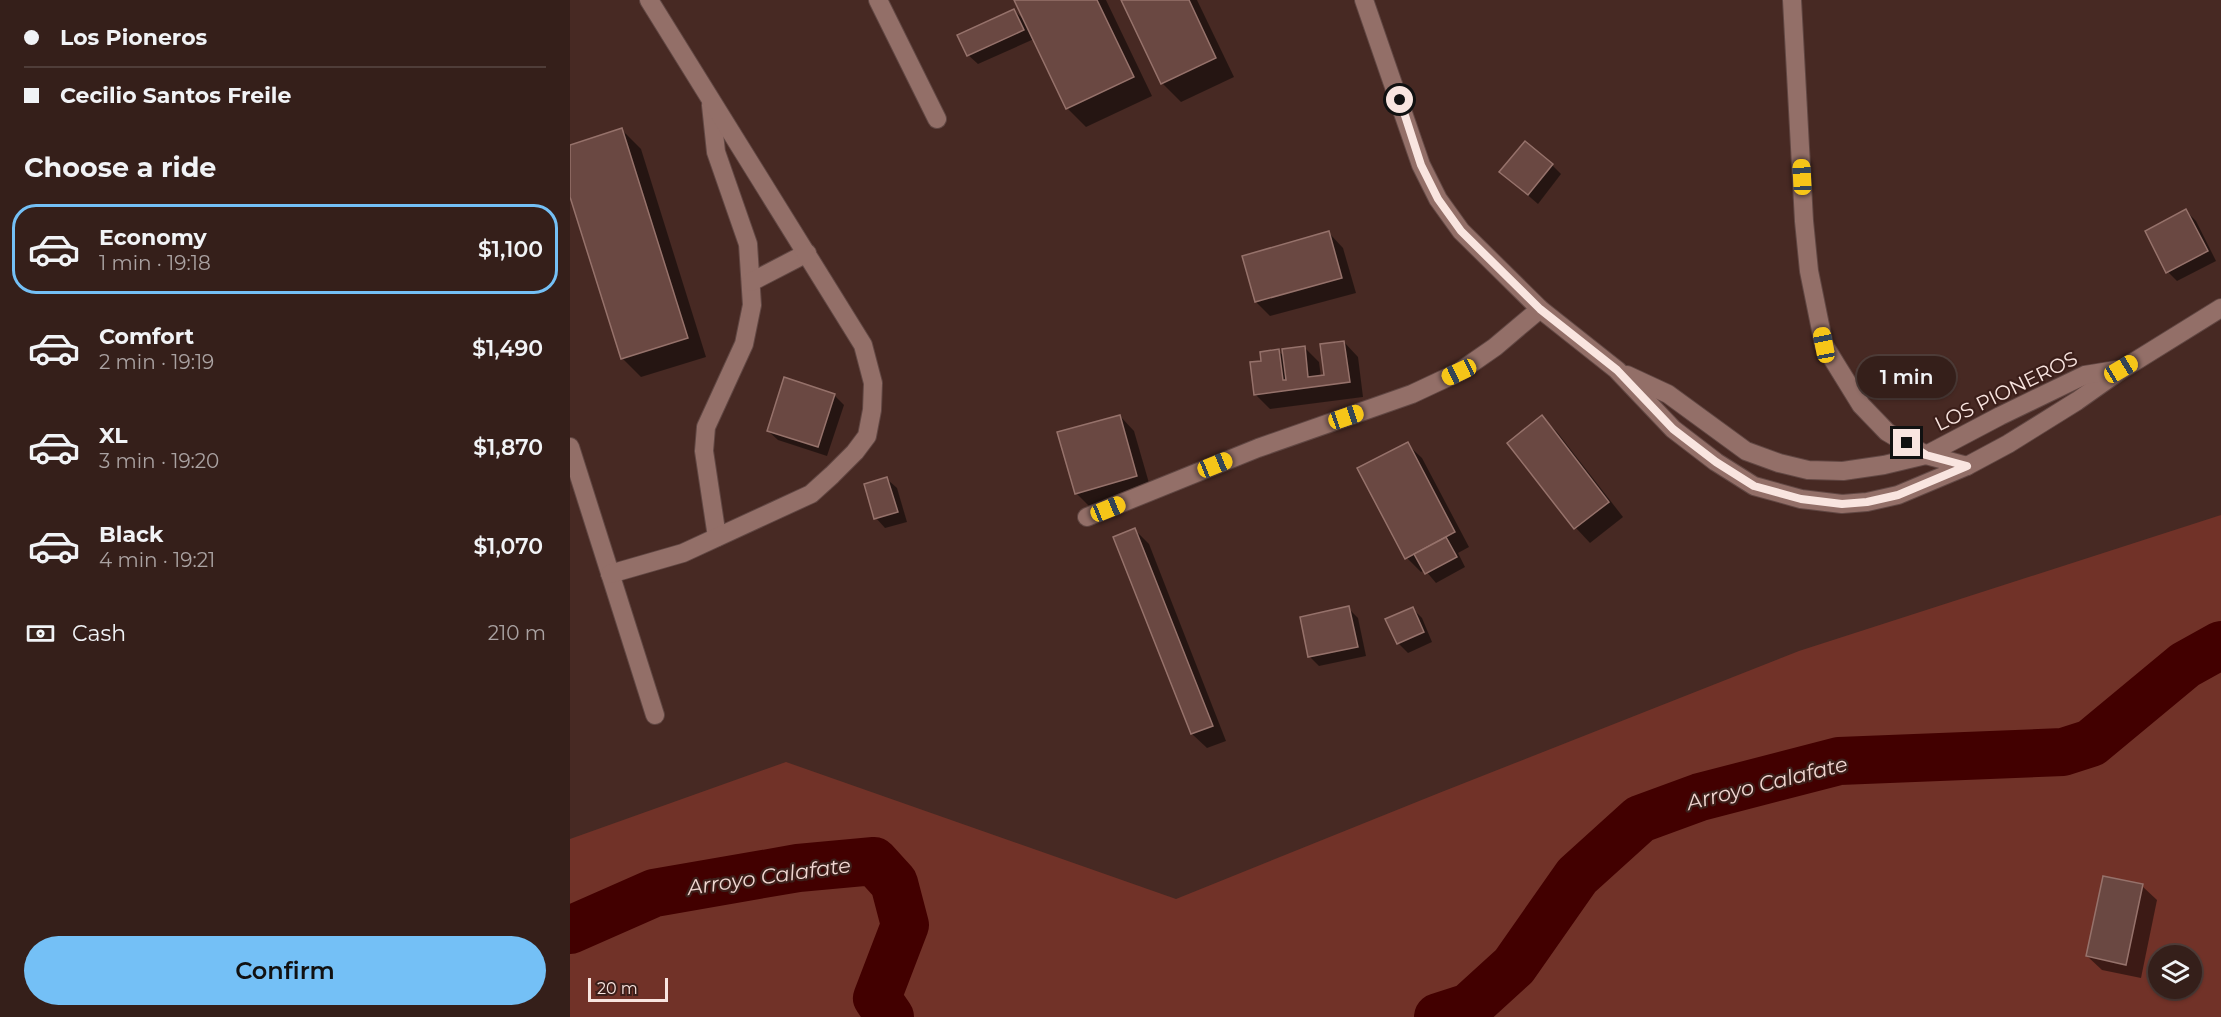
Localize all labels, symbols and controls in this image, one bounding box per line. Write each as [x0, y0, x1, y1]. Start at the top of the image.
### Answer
text: Los Pioneros [60, 24, 207, 51]
text: Cecilio Santos Freile [60, 82, 291, 109]
route start [1386, 86, 1413, 113]
text: Choose a ride [24, 151, 216, 184]
car [1792, 159, 1812, 195]
icon: car [27, 222, 81, 276]
text: Economy [99, 224, 207, 251]
text: $1,100 [478, 236, 543, 263]
text: 1 min · 19:18 [99, 251, 211, 275]
icon: car [27, 321, 81, 375]
text: Comfort [99, 323, 194, 350]
car [1812, 326, 1836, 364]
text: $1,490 [472, 335, 543, 362]
street label: LOS PIONEROS [1931, 346, 2081, 436]
text: 2 min · 19:19 [99, 350, 214, 374]
car [2101, 352, 2141, 386]
car [1439, 356, 1479, 388]
callout: 1 min [1858, 356, 1956, 398]
text: 1 min [1880, 365, 1933, 389]
car [1326, 403, 1366, 431]
icon: car [27, 420, 81, 474]
text: XL [99, 422, 128, 449]
route end [1893, 429, 1920, 456]
text: $1,870 [473, 434, 543, 461]
text: 3 min · 19:20 [99, 449, 219, 473]
car [1195, 450, 1235, 480]
car [1088, 494, 1128, 524]
icon: car [27, 519, 81, 573]
text: Black [99, 521, 163, 548]
text: $1,070 [473, 533, 543, 560]
text: 4 min · 19:21 [99, 548, 215, 572]
icon: cash [24, 617, 57, 650]
text: Cash [72, 620, 126, 647]
text: 210 m [488, 621, 546, 645]
water label: Arroyo Calafate [1682, 751, 1850, 816]
water label: Arroyo Calafate [684, 852, 852, 900]
button: Confirm [24, 936, 546, 1005]
map controls [2148, 945, 2202, 999]
button: layers [2148, 945, 2202, 999]
scale bar [588, 975, 668, 1002]
text: 20 m [597, 979, 638, 998]

